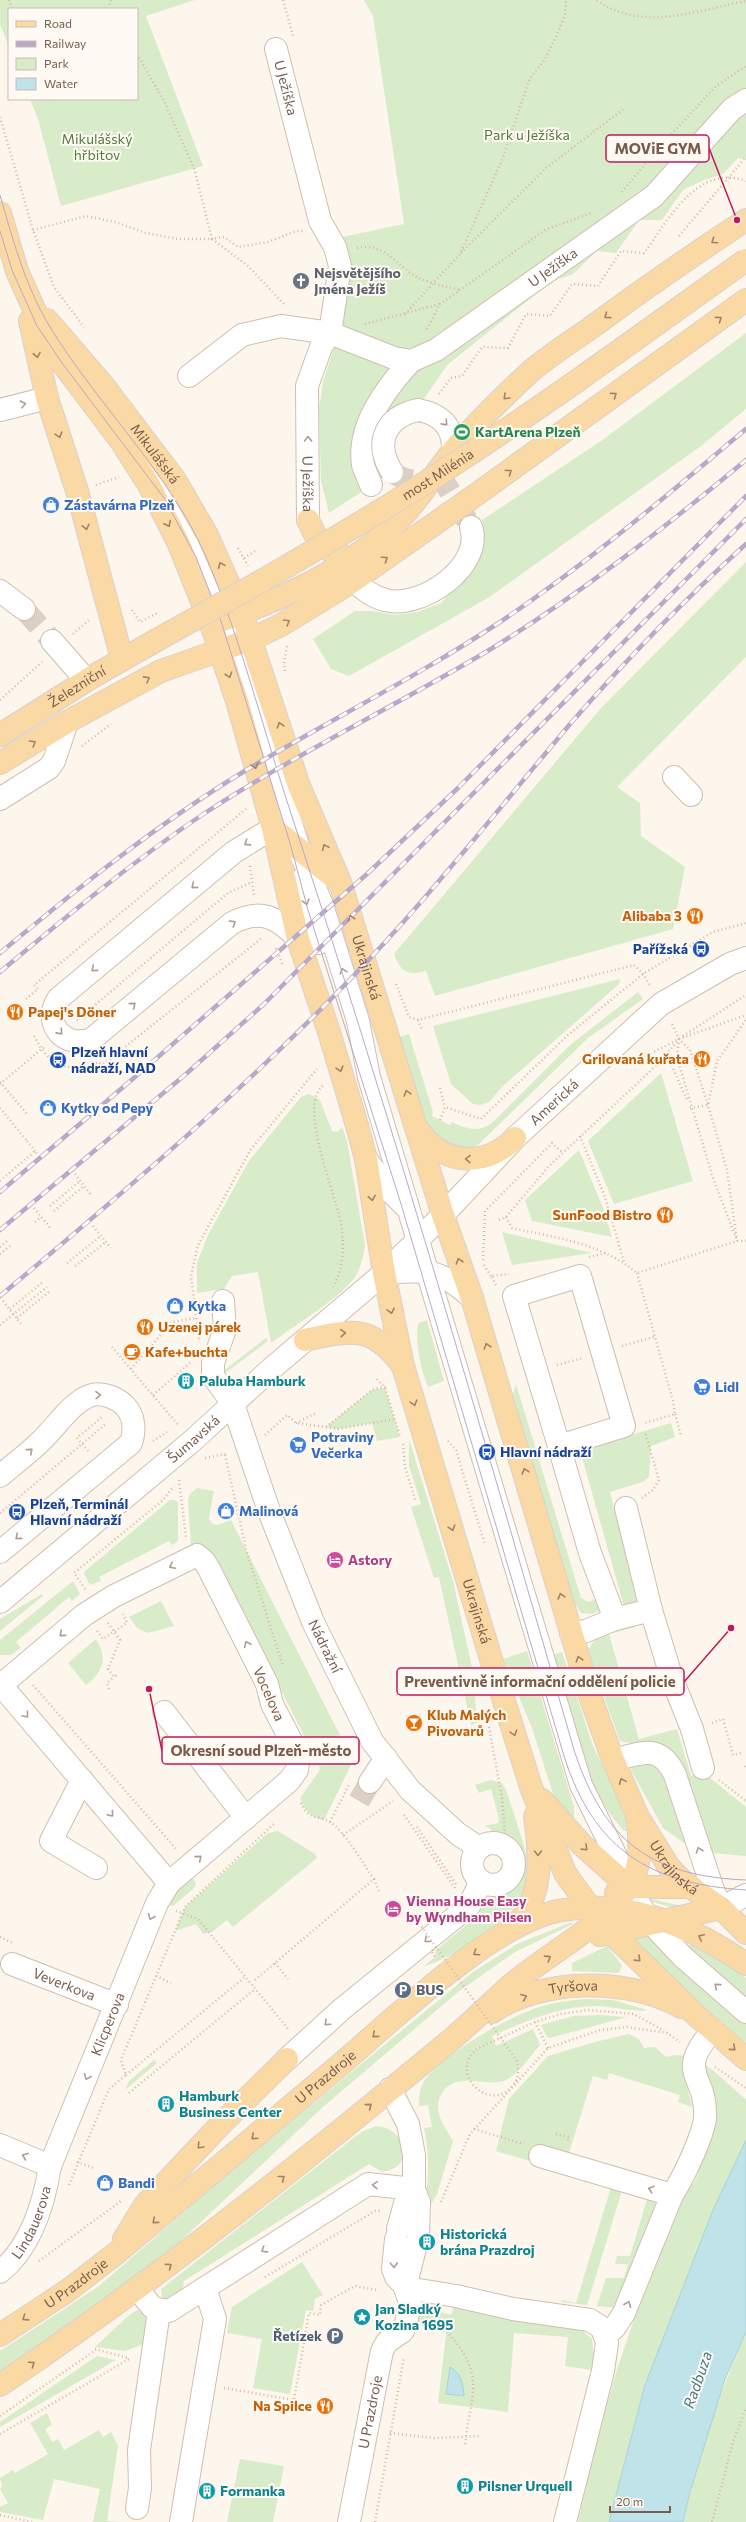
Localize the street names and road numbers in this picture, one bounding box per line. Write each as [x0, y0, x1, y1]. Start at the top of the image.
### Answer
street label: U Ježíška [271, 58, 302, 117]
street label: U Ježíška [525, 244, 581, 290]
street label: Mikulášská [127, 420, 184, 487]
street label: most Milénia [398, 445, 477, 504]
street label: U Ježíška [300, 456, 317, 512]
street label: Železniční [45, 662, 109, 711]
street label: Ukrajinská [349, 933, 385, 1002]
street label: Americká [526, 1075, 582, 1128]
street label: Šumavská [164, 1411, 223, 1466]
street label: Ukrajinská [459, 1576, 495, 1646]
street label: Nádražní [305, 1617, 346, 1676]
street label: Vocelova [250, 1664, 289, 1723]
street label: Ukrajinská [646, 1837, 702, 1898]
street label: Veverkova [31, 1964, 98, 2004]
street label: Tyršova [547, 1976, 598, 1997]
street label: Klicperova [87, 1990, 128, 2058]
street label: U Prazdroje [291, 2046, 359, 2107]
street label: Lindauerova [8, 2184, 54, 2262]
street label: U Prazdroje [41, 2254, 111, 2312]
street label: U Prazdroje [354, 2374, 385, 2450]

